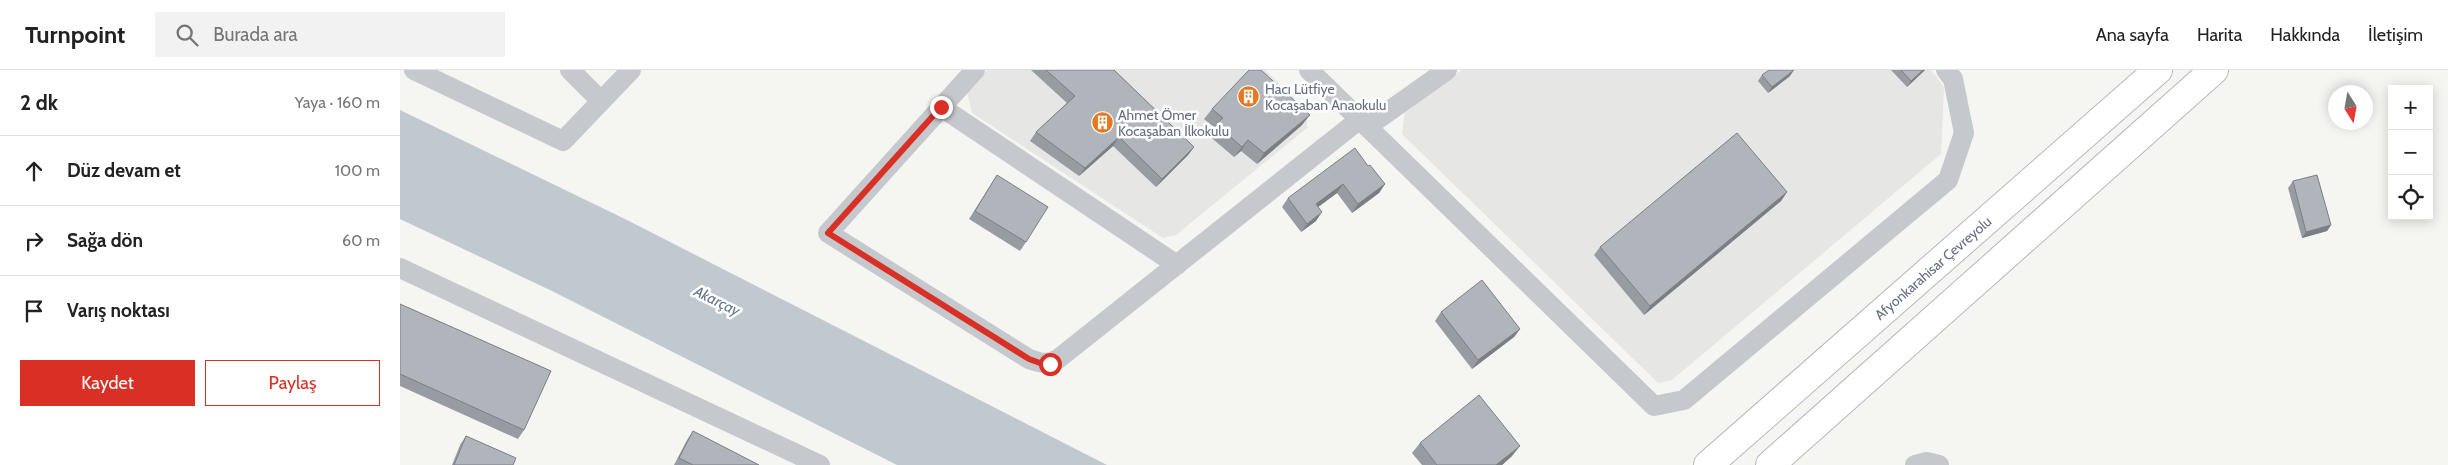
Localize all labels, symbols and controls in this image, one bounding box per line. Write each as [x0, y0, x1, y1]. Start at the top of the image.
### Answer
search box [155, 12, 505, 57]
text: Turnpoint [25, 20, 125, 49]
icon: search [173, 21, 201, 49]
text: Burada ara [213, 23, 298, 46]
text: Ana sayfa [2096, 24, 2169, 46]
text: Harita [2197, 24, 2242, 46]
text: Hakkında [2270, 24, 2340, 46]
text: İletişim [2368, 24, 2423, 46]
place label: Hacı Lütfiye Kocaşaban Anaokulu [1265, 80, 1386, 114]
building icon: Hacı Lütfiye Kocaşaban Anaokulu [1237, 85, 1261, 109]
north arrow [2328, 85, 2373, 130]
map controls [2388, 85, 2433, 220]
button: + [2388, 85, 2433, 130]
text: 2 dk [20, 90, 58, 115]
text: Yaya · 160 m [295, 93, 380, 112]
route end [930, 96, 953, 119]
place label: Ahmet Ömer Kocaşaban İlkokulu [1118, 106, 1229, 140]
building icon: Ahmet Ömer Kocaşaban İlkokulu [1090, 111, 1114, 135]
button: − [2388, 130, 2433, 175]
icon: ahead [20, 157, 48, 185]
text: Düz devam et [67, 159, 181, 182]
text: 100 m [335, 161, 380, 180]
button: locate [2388, 175, 2433, 220]
street label: Afyonkarahisar Çevreyolu [1871, 212, 1995, 324]
icon: right [20, 227, 48, 255]
text: Sağa dön [67, 229, 143, 252]
text: 60 m [342, 231, 380, 250]
water label: Akarçay [690, 282, 744, 320]
icon: arrive [20, 297, 48, 325]
text: Varış noktası [67, 299, 170, 322]
route start [1039, 353, 1062, 376]
button: Kaydet [20, 360, 195, 406]
button: Paylaş [205, 360, 380, 406]

